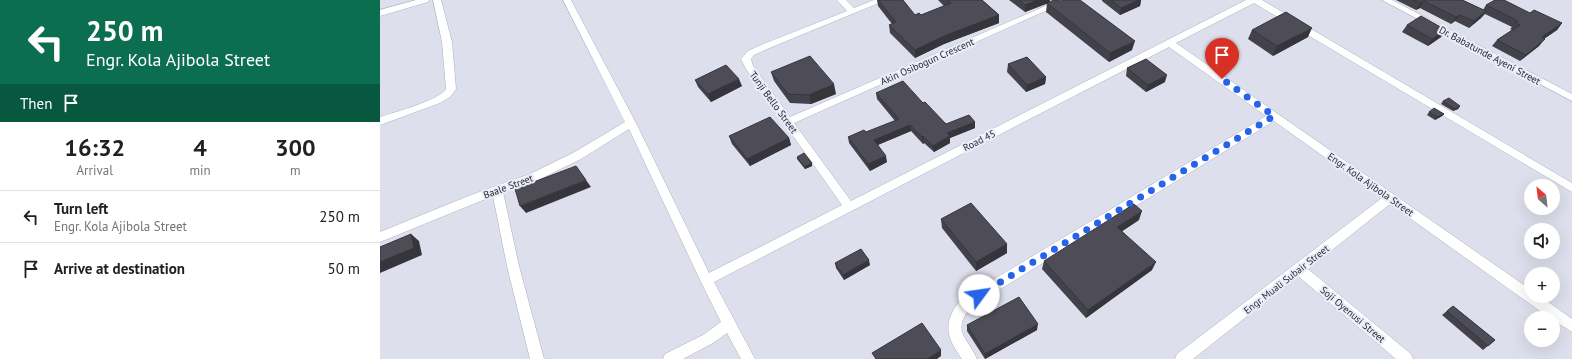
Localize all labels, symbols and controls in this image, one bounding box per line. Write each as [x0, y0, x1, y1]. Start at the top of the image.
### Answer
text: 250 m [86, 12, 163, 49]
icon: left [20, 16, 72, 68]
street label: Dr. Babatunde Ayeni Street [1437, 23, 1543, 88]
street label: Akin Osibogun Crescent [878, 35, 977, 88]
pin [1205, 38, 1239, 79]
icon: arrive [1211, 44, 1233, 66]
text: Engr. Kola Ajibola Street [86, 48, 270, 71]
street label: Tunji Bello Street [747, 69, 801, 136]
icon: arrive [60, 92, 82, 114]
text: Then [20, 94, 52, 113]
street label: Road 45 [961, 127, 998, 154]
text: 16:32 [64, 132, 125, 163]
text: 4 [193, 132, 207, 163]
text: 300 [275, 132, 316, 163]
street label: Engr. Kola Ajibola Street [1325, 150, 1417, 219]
text: Arrival [77, 162, 113, 179]
text: min [189, 162, 211, 179]
text: m [290, 162, 301, 179]
street label: Baale Street [482, 171, 535, 201]
north arrow [1524, 179, 1560, 215]
map controls [1524, 179, 1560, 347]
text: Turn left [54, 199, 108, 218]
icon: left [20, 206, 42, 228]
text: 250 m [319, 207, 360, 226]
text: Engr. Kola Ajibola Street [54, 218, 187, 235]
button: sound [1524, 223, 1560, 259]
street label: Engr. Muali Subair Street [1241, 242, 1332, 317]
icon: arrive [20, 258, 42, 280]
text: Arrive at destination [54, 259, 185, 278]
text: 50 m [327, 259, 360, 278]
button: + [1524, 267, 1560, 303]
position arrow [958, 274, 1000, 316]
street label: Soji Oyenusi Street [1317, 283, 1388, 346]
button: − [1524, 311, 1560, 347]

